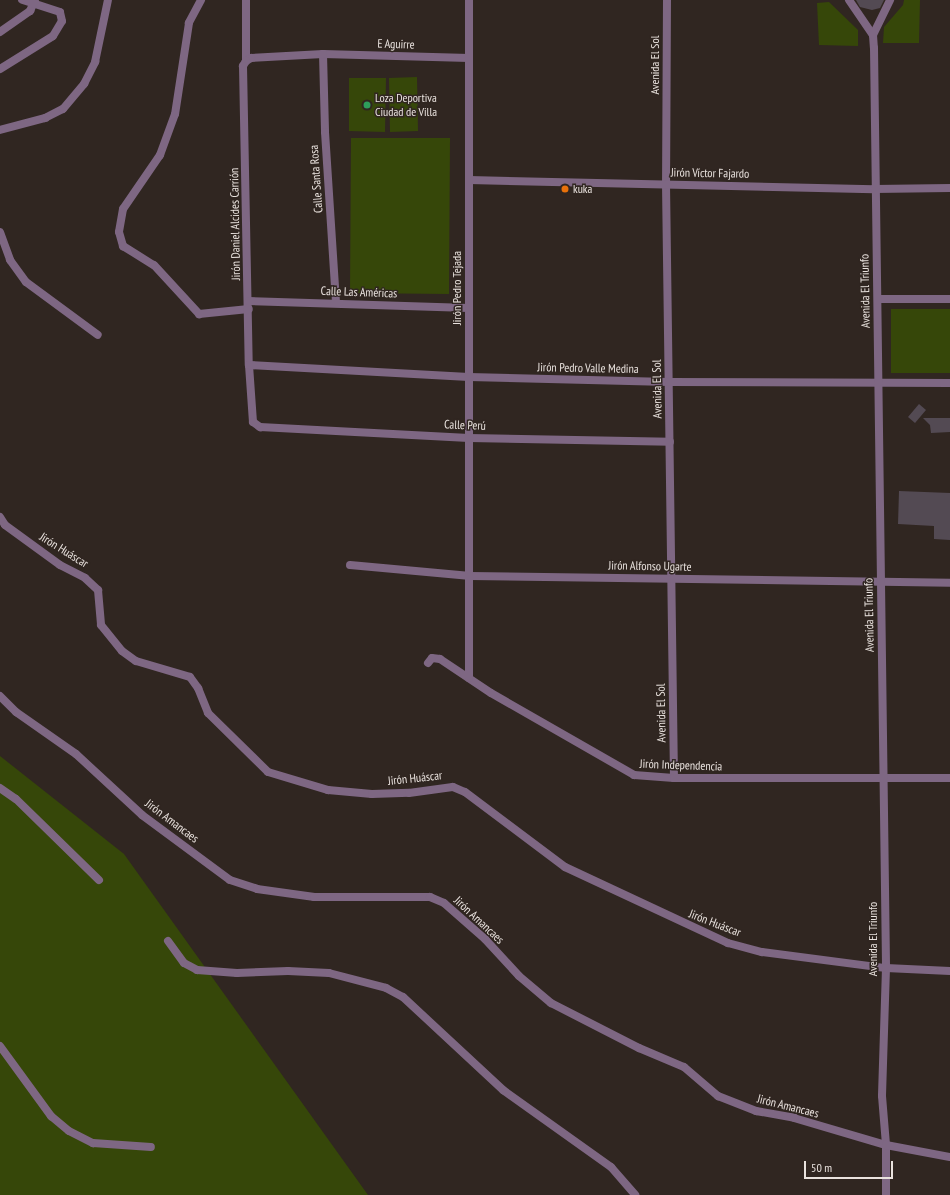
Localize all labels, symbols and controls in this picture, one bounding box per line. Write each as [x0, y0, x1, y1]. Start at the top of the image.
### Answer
street label: E Aguirre [377, 36, 415, 52]
street label: Avenida El Sol [648, 36, 662, 94]
place label: Loza Deportiva Ciudad de Villa [375, 91, 437, 119]
marker: Loza Deportiva Ciudad de Villa [362, 100, 372, 110]
street label: Calle Santa Rosa [306, 144, 326, 214]
street label: Jirón Víctor Fajardo [670, 165, 750, 181]
street label: Jirón Daniel Alcides Carrión [227, 167, 243, 281]
place label: kuka [573, 182, 592, 196]
marker: kuka [560, 184, 570, 194]
street label: Jirón Pedro Tejada [450, 251, 464, 325]
street label: Avenida El Triunfo [857, 254, 873, 328]
street label: Calle Las Américas [320, 283, 398, 301]
street label: Avenida El Sol [649, 359, 665, 419]
street label: Jirón Pedro Valle Medina [537, 360, 639, 376]
street label: Calle Perú [444, 417, 486, 433]
street label: Jirón Huáscar [37, 529, 91, 571]
street label: Jirón Alfonso Ugarte [608, 558, 692, 574]
street label: Avenida El Triunfo [861, 578, 877, 652]
street label: Avenida El Sol [653, 683, 669, 743]
street label: Jirón Independencia [640, 756, 722, 774]
street label: Jirón Huáscar [387, 768, 443, 788]
street label: Jirón Amancaes [142, 796, 202, 846]
street label: Jirón Amancaes [451, 893, 507, 947]
street label: Avenida El Triunfo [866, 902, 880, 976]
street label: Jirón Huáscar [687, 906, 743, 940]
street label: Jirón Amancaes [755, 1091, 821, 1121]
scale bar [806, 1153, 895, 1179]
text: 50 m [811, 1160, 832, 1175]

